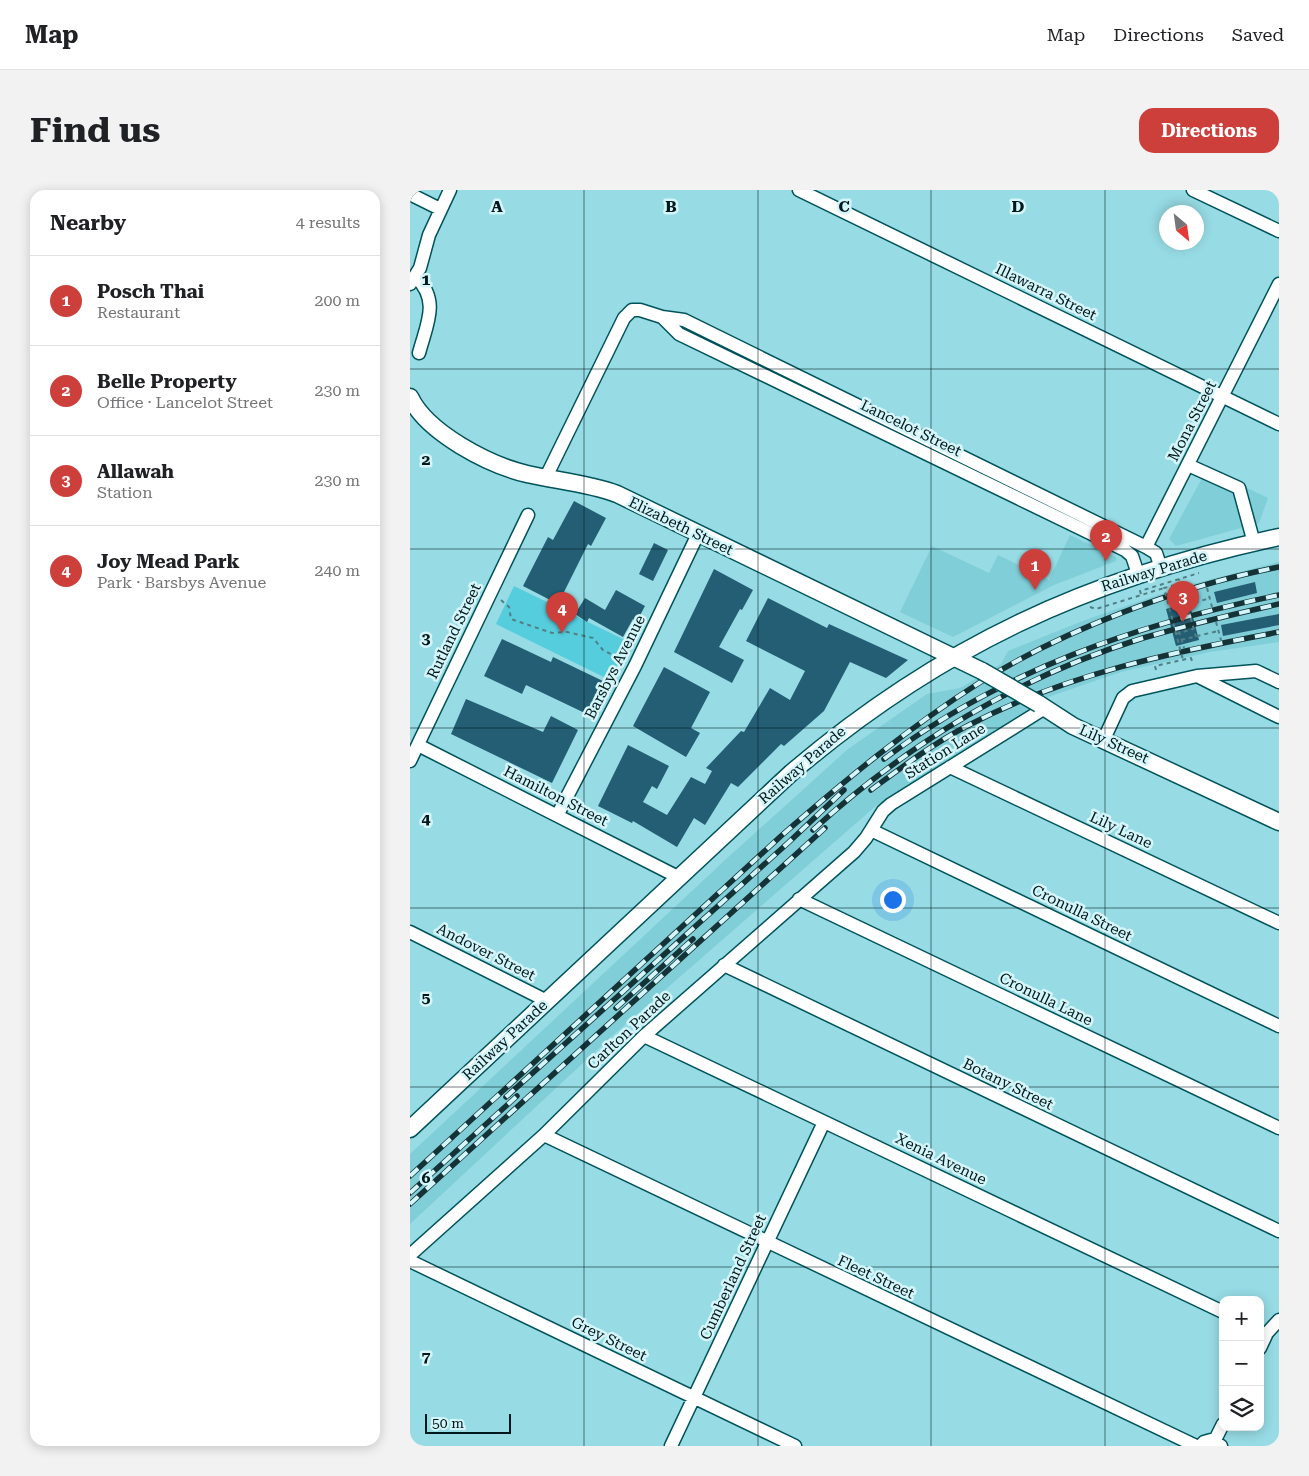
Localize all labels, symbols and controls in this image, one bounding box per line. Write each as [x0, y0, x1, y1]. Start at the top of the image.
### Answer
text: Map [25, 21, 79, 49]
text: Map [1047, 24, 1085, 45]
text: Directions [1113, 24, 1204, 45]
text: Saved [1232, 24, 1284, 45]
button: Directions [1139, 108, 1279, 153]
text: Find us [30, 110, 160, 151]
text: A [491, 197, 503, 216]
text: B [665, 197, 677, 216]
text: C [838, 197, 850, 216]
text: D [1012, 197, 1025, 216]
north arrow [1159, 205, 1204, 250]
text: Nearby [50, 211, 126, 235]
text: 4 results [296, 213, 360, 232]
street label: Illawarra Street [993, 260, 1100, 324]
text: 1 [422, 270, 431, 289]
text: Posch Thai [97, 280, 204, 303]
text: 1 [62, 291, 70, 310]
text: 200 m [314, 291, 360, 310]
text: Restaurant [97, 303, 180, 322]
text: Belle Property [97, 370, 237, 393]
street label: Mona Street [1164, 377, 1220, 464]
text: 2 [62, 381, 70, 400]
text: 230 m [314, 381, 360, 400]
text: Office · Lancelot Street [97, 393, 273, 412]
street label: Lancelot Street [858, 396, 965, 460]
text: 2 [422, 450, 431, 469]
text: Allawah [97, 460, 174, 483]
text: 3 [62, 471, 70, 490]
text: 230 m [314, 471, 360, 490]
text: Station [97, 483, 153, 502]
street label: Elizabeth Street [626, 493, 737, 559]
pin: 2 [1090, 520, 1122, 561]
street label: Railway Parade [1099, 546, 1209, 596]
pin: 1 [1019, 549, 1051, 590]
text: Joy Mead Park [97, 550, 240, 573]
text: 4 [62, 561, 70, 580]
text: 240 m [314, 561, 360, 580]
text: Park · Barsbys Avenue [97, 573, 266, 592]
street label: Rutland Street [423, 580, 485, 682]
pin: 3 [1167, 581, 1199, 622]
pin: 4 [546, 592, 578, 633]
street label: Barsbys Avenue [581, 612, 649, 722]
text: 3 [422, 629, 431, 648]
street label: Station Lane [902, 719, 988, 783]
street label: Lily Street [1076, 721, 1152, 768]
street label: Railway Parade [755, 722, 849, 808]
street label: Hamilton Street [501, 762, 612, 830]
street label: Lily Lane [1087, 808, 1155, 852]
text: 4 [422, 809, 431, 828]
street label: Cronulla Street [1029, 881, 1135, 945]
your location [880, 887, 906, 913]
street label: Andover Street [434, 919, 539, 985]
street label: Cronulla Lane [996, 969, 1096, 1029]
street label: Carlton Parade [584, 987, 674, 1073]
text: 5 [422, 988, 431, 1007]
street label: Railway Parade [459, 996, 551, 1084]
street label: Botany Street [960, 1054, 1056, 1114]
street label: Xenia Avenue [893, 1129, 989, 1189]
text: 6 [422, 1168, 431, 1187]
street label: Cumberland Street [696, 1211, 770, 1343]
street label: Fleet Street [835, 1251, 918, 1303]
map controls [1219, 1296, 1264, 1431]
button: + [1219, 1296, 1264, 1341]
street label: Grey Street [568, 1313, 650, 1365]
button: − [1219, 1341, 1264, 1386]
text: 7 [422, 1347, 431, 1366]
button: layers [1219, 1386, 1264, 1431]
scale bar [425, 1411, 511, 1434]
text: 50 m [432, 1415, 464, 1431]

